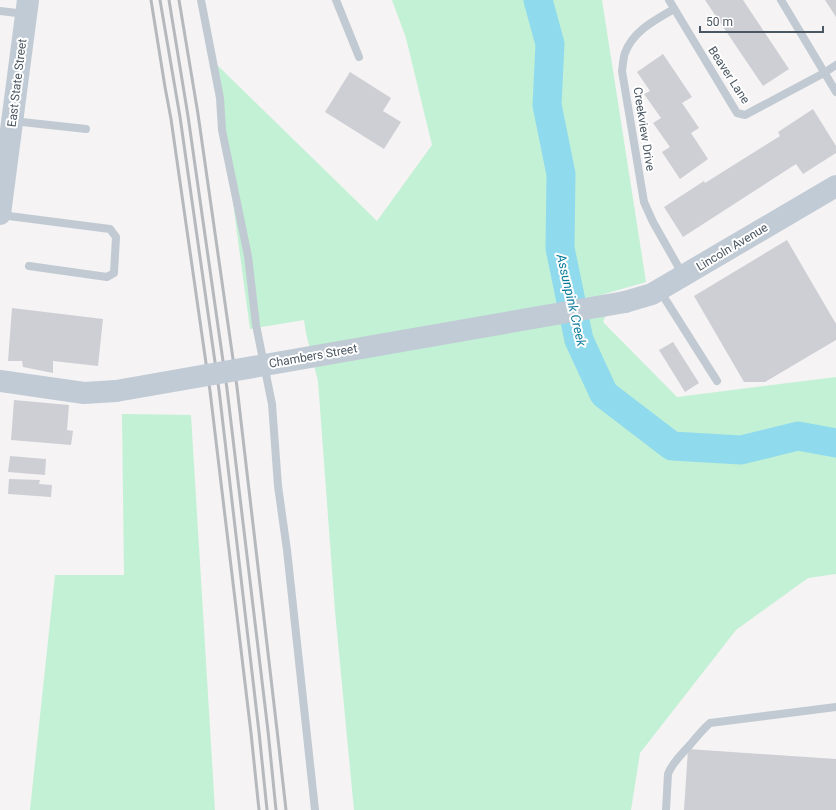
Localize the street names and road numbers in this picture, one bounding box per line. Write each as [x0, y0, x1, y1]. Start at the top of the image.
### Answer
street label: East State Street [5, 38, 29, 128]
street label: Beaver Lane [705, 44, 753, 106]
street label: Creekview Drive [630, 86, 658, 172]
street label: Lincoln Avenue [694, 220, 770, 274]
street label: Chambers Street [268, 341, 358, 371]

